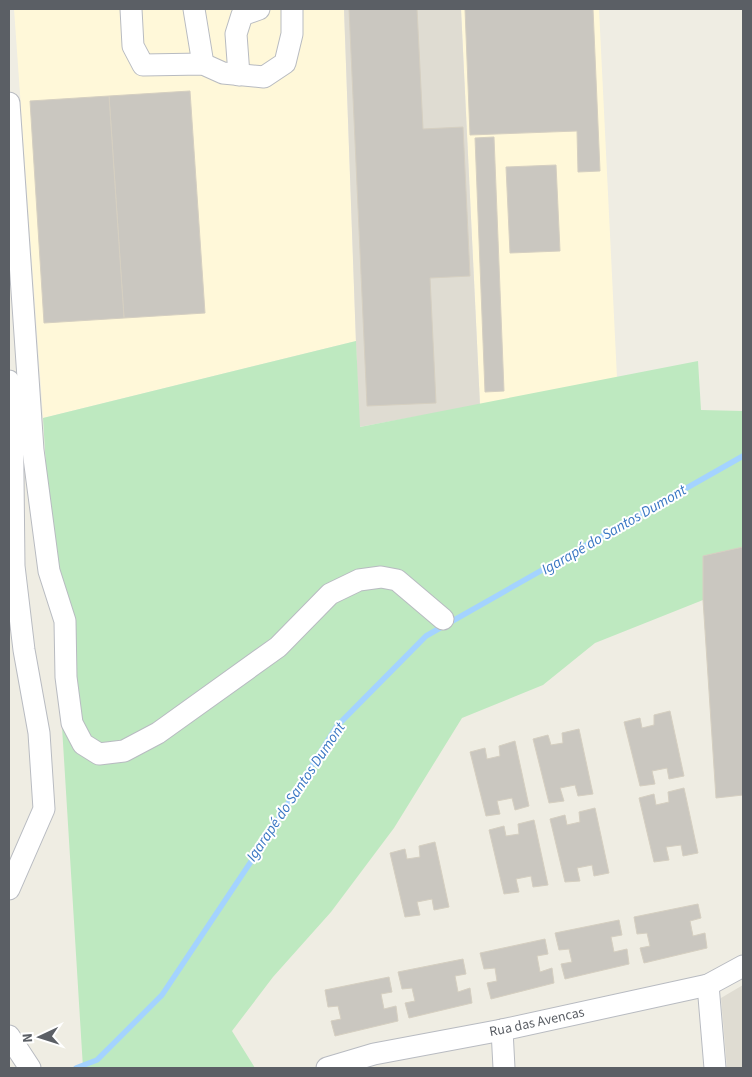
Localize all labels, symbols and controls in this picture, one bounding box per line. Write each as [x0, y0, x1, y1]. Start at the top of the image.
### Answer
water label: Igarapé do Santos Dumont [538, 479, 691, 580]
water label: Igarapé do Santos Dumont [241, 717, 351, 866]
street label: Rua das Avencas [488, 1002, 586, 1042]
north arrow [15, 1012, 65, 1062]
text: N [18, 1032, 38, 1043]

